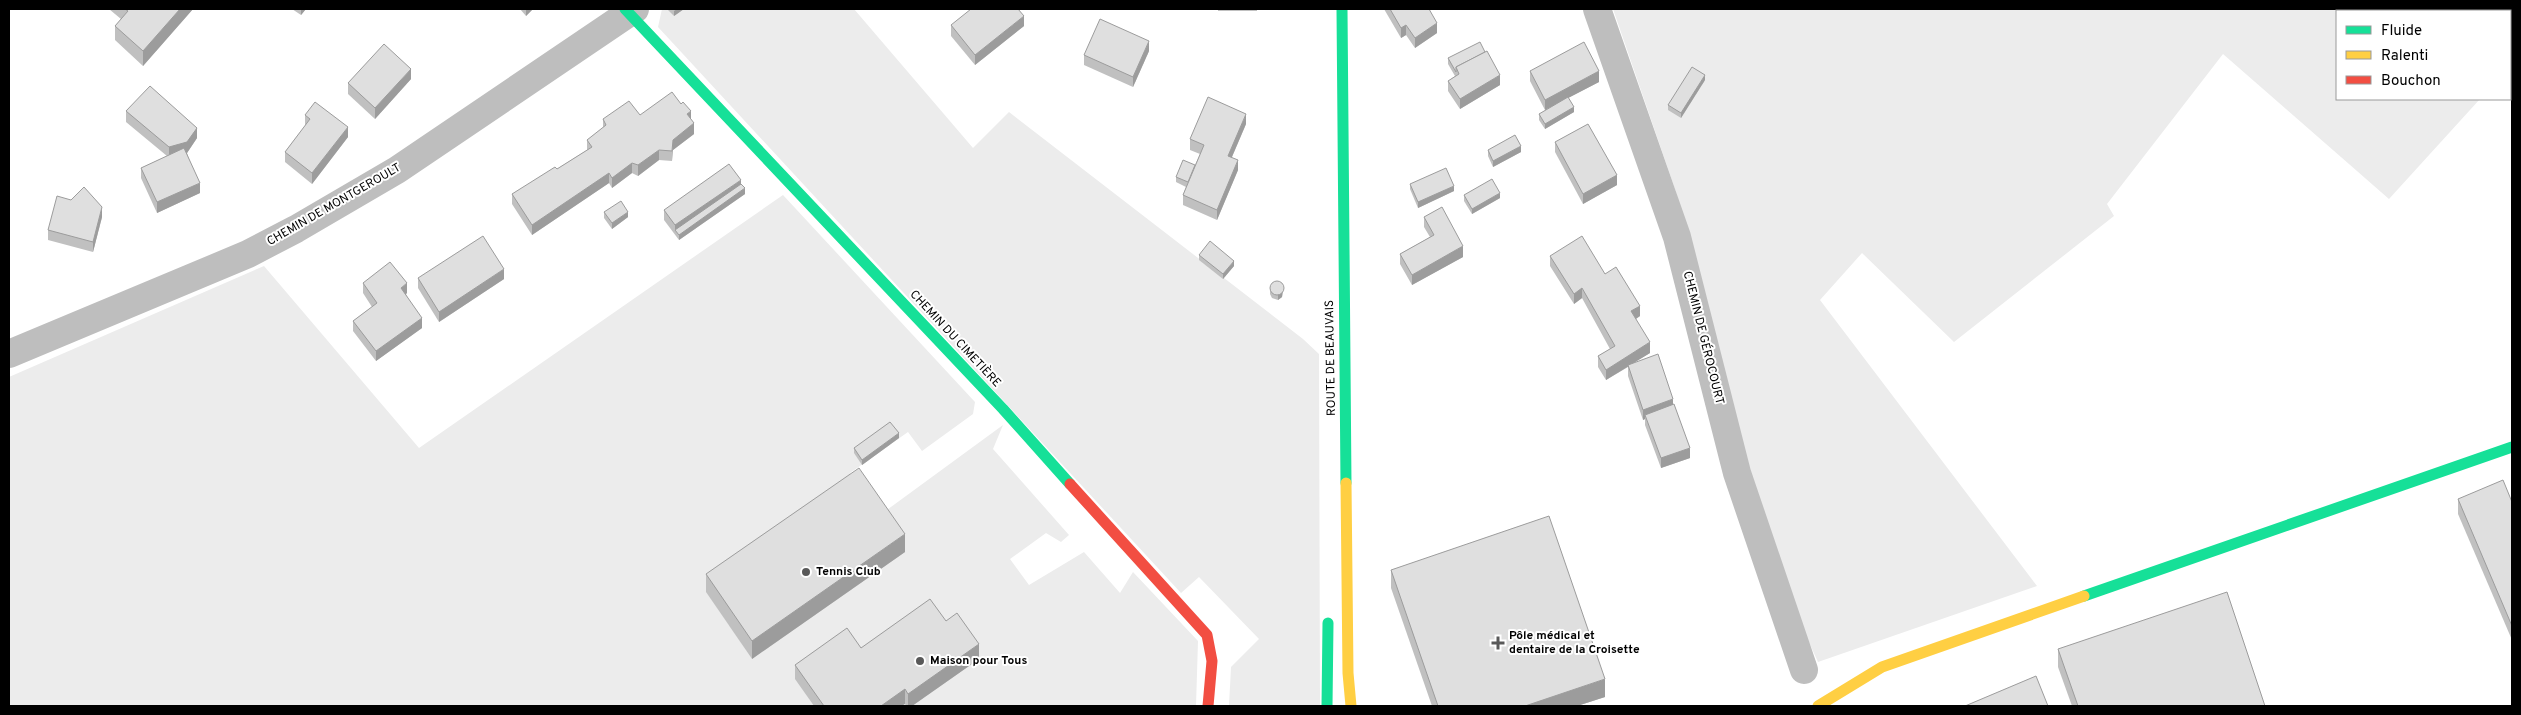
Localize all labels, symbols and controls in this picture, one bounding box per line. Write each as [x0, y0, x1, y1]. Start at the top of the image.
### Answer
legend [2336, 10, 2511, 100]
text: Fluide [2381, 22, 2422, 41]
text: Ralenti [2381, 47, 2428, 66]
text: Bouchon [2381, 72, 2441, 91]
street label: CHEMIN DE MONTGEROULT [264, 160, 404, 250]
street label: CHEMIN DE GÉROCOURT [1679, 270, 1727, 406]
street label: CHEMIN DU CIMETIÈRE [906, 287, 1004, 391]
street label: ROUTE DE BEAUVAIS [1322, 300, 1340, 416]
place label: Tennis Club [816, 564, 881, 580]
marker: Tennis Club [800, 566, 812, 578]
place label: Pôle médical et dentaire de la Croisette [1509, 628, 1640, 658]
marker: Pôle médical et dentaire de la Croisette [1491, 636, 1505, 650]
place label: Maison pour Tous [930, 653, 1027, 669]
marker: Maison pour Tous [914, 655, 926, 667]

